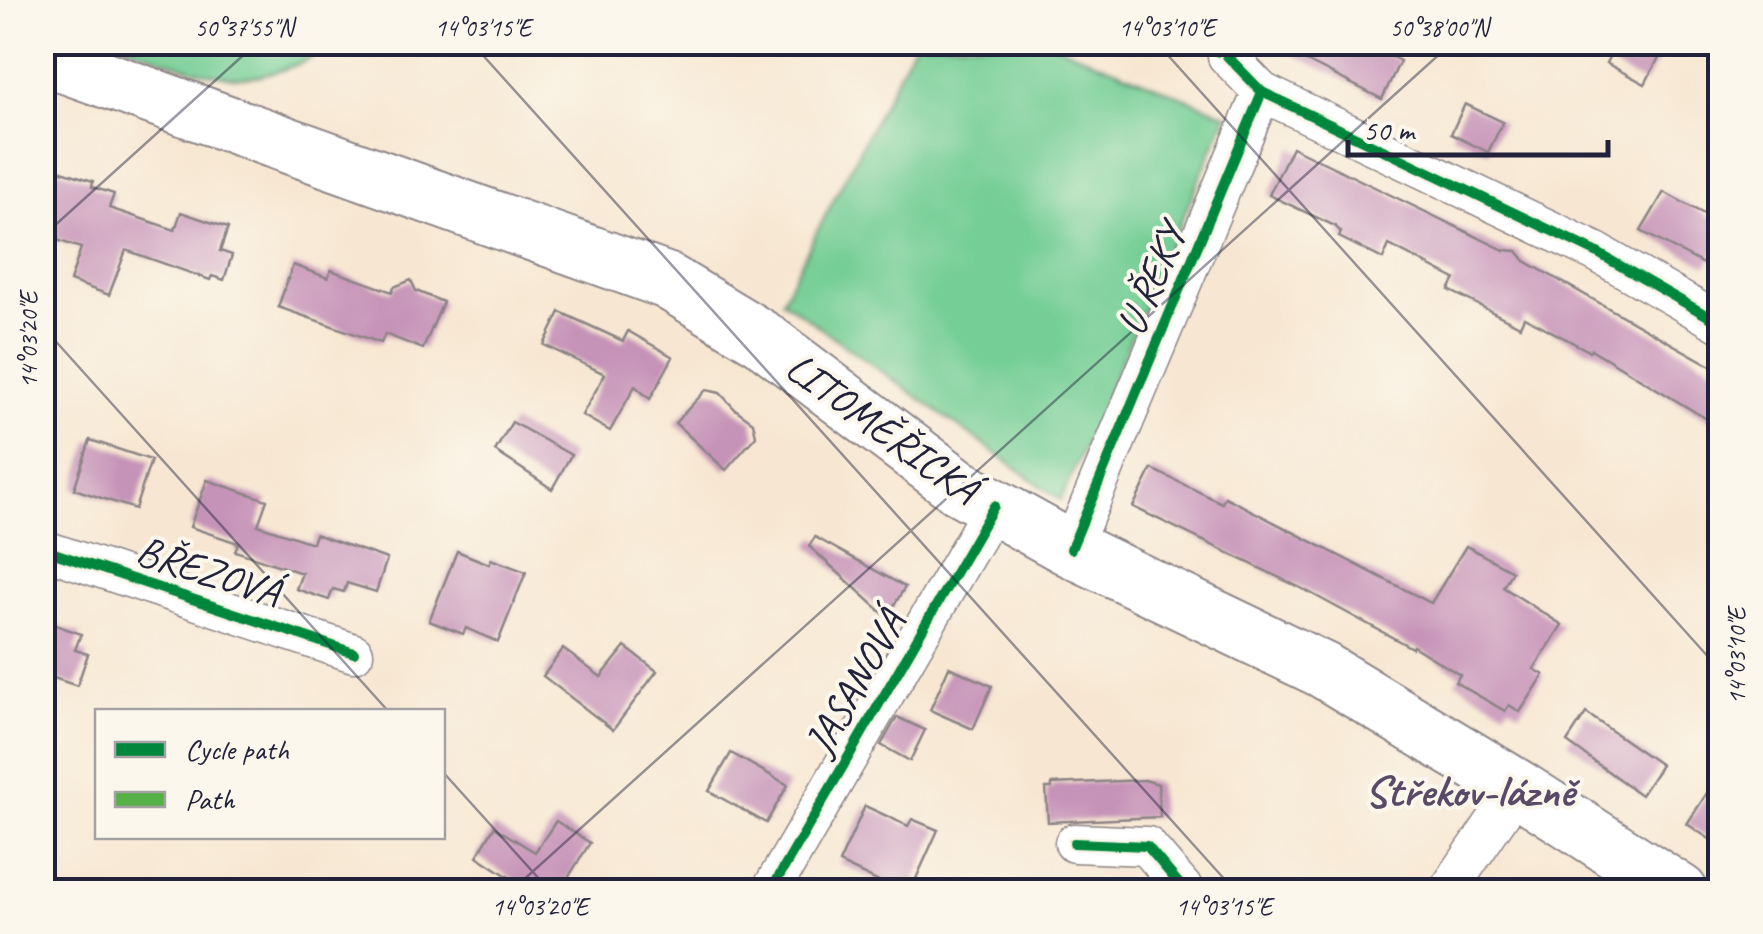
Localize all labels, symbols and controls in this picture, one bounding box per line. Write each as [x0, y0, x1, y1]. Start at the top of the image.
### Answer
text: 50°37'55"N [195, 12, 297, 44]
text: 14°03'15"E [435, 12, 534, 44]
text: 14°03'10"E [1119, 12, 1218, 44]
text: 50°38'00"N [1390, 12, 1492, 44]
scale bar [1348, 95, 1608, 157]
text: 50 m [1363, 111, 1416, 149]
street label: U ŘEKY [1104, 211, 1201, 343]
text: 14°03'20"E [13, 289, 45, 388]
street label: LITOMĚŘICKÁ [776, 341, 993, 519]
street label: BŘEZOVÁ [130, 523, 292, 621]
street label: JASANOVÁ [792, 597, 920, 766]
text: 14°03'10"E [1721, 605, 1753, 704]
legend [95, 709, 445, 839]
text: Cycle path [185, 730, 289, 768]
district label: Střekov-lázně [1364, 763, 1581, 820]
text: Path [185, 780, 236, 818]
text: 14°03'20"E [492, 891, 591, 923]
text: 14°03'15"E [1176, 891, 1275, 923]

